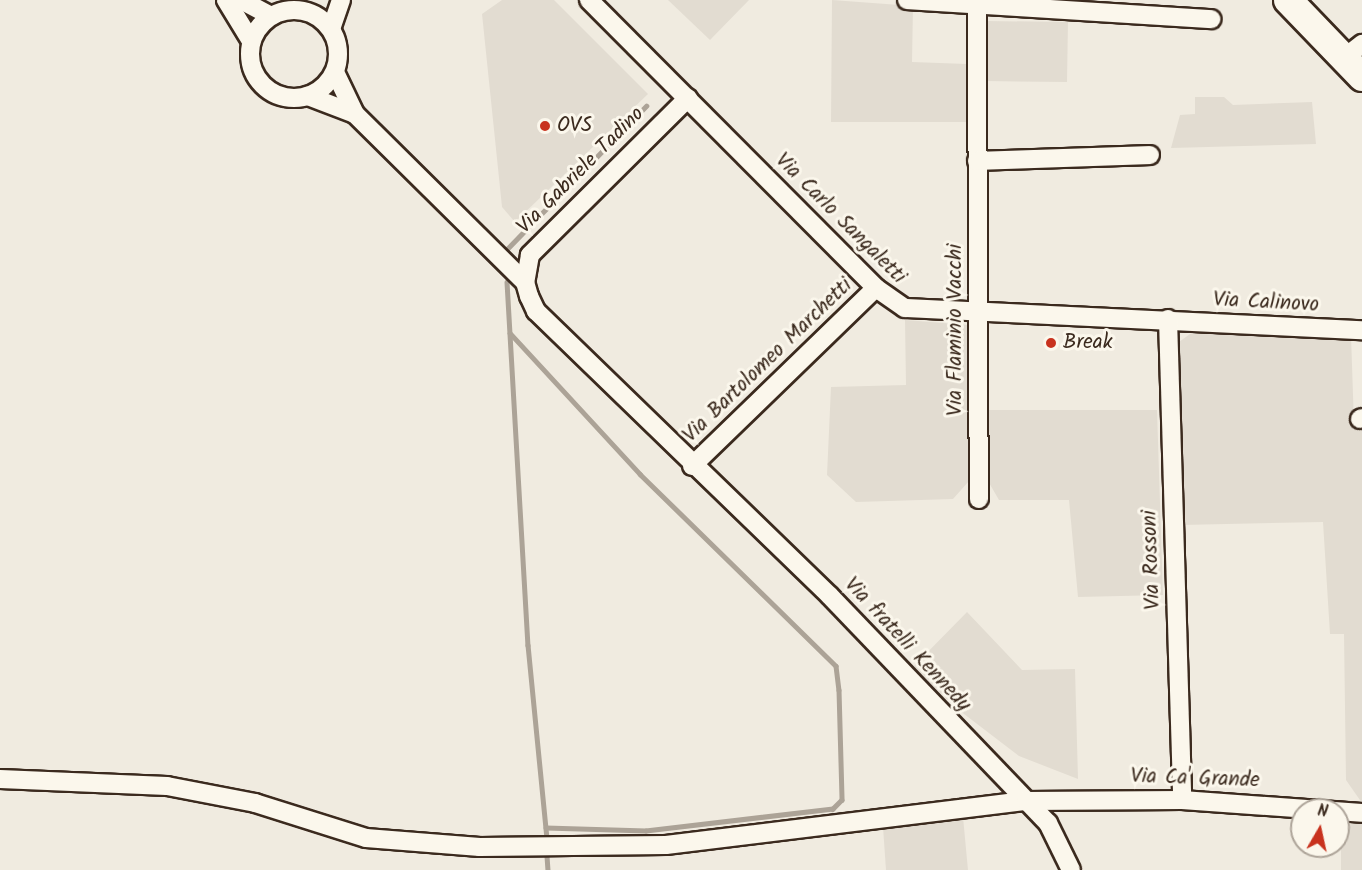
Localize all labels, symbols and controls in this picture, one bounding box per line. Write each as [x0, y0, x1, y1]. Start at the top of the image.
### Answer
street label: Via Gabriele Tadino [512, 102, 650, 240]
place label: OVS [557, 113, 592, 139]
marker: OVS [538, 119, 552, 133]
street label: Via Carlo Sangaletti [769, 148, 911, 290]
street label: Via Flaminio Vacchi [943, 244, 969, 416]
street label: Via Bartolomeo Marchetti [678, 274, 858, 448]
street label: Via Calinovo [1212, 288, 1320, 318]
place label: Break [1063, 330, 1112, 356]
marker: Break [1044, 336, 1058, 350]
street label: Via Rossoni [1138, 510, 1166, 610]
street label: Via fratelli Kennedy [838, 573, 976, 717]
street label: Via Ca' Grande [1130, 764, 1260, 794]
north arrow [1290, 798, 1350, 858]
text: N [1316, 799, 1330, 825]

